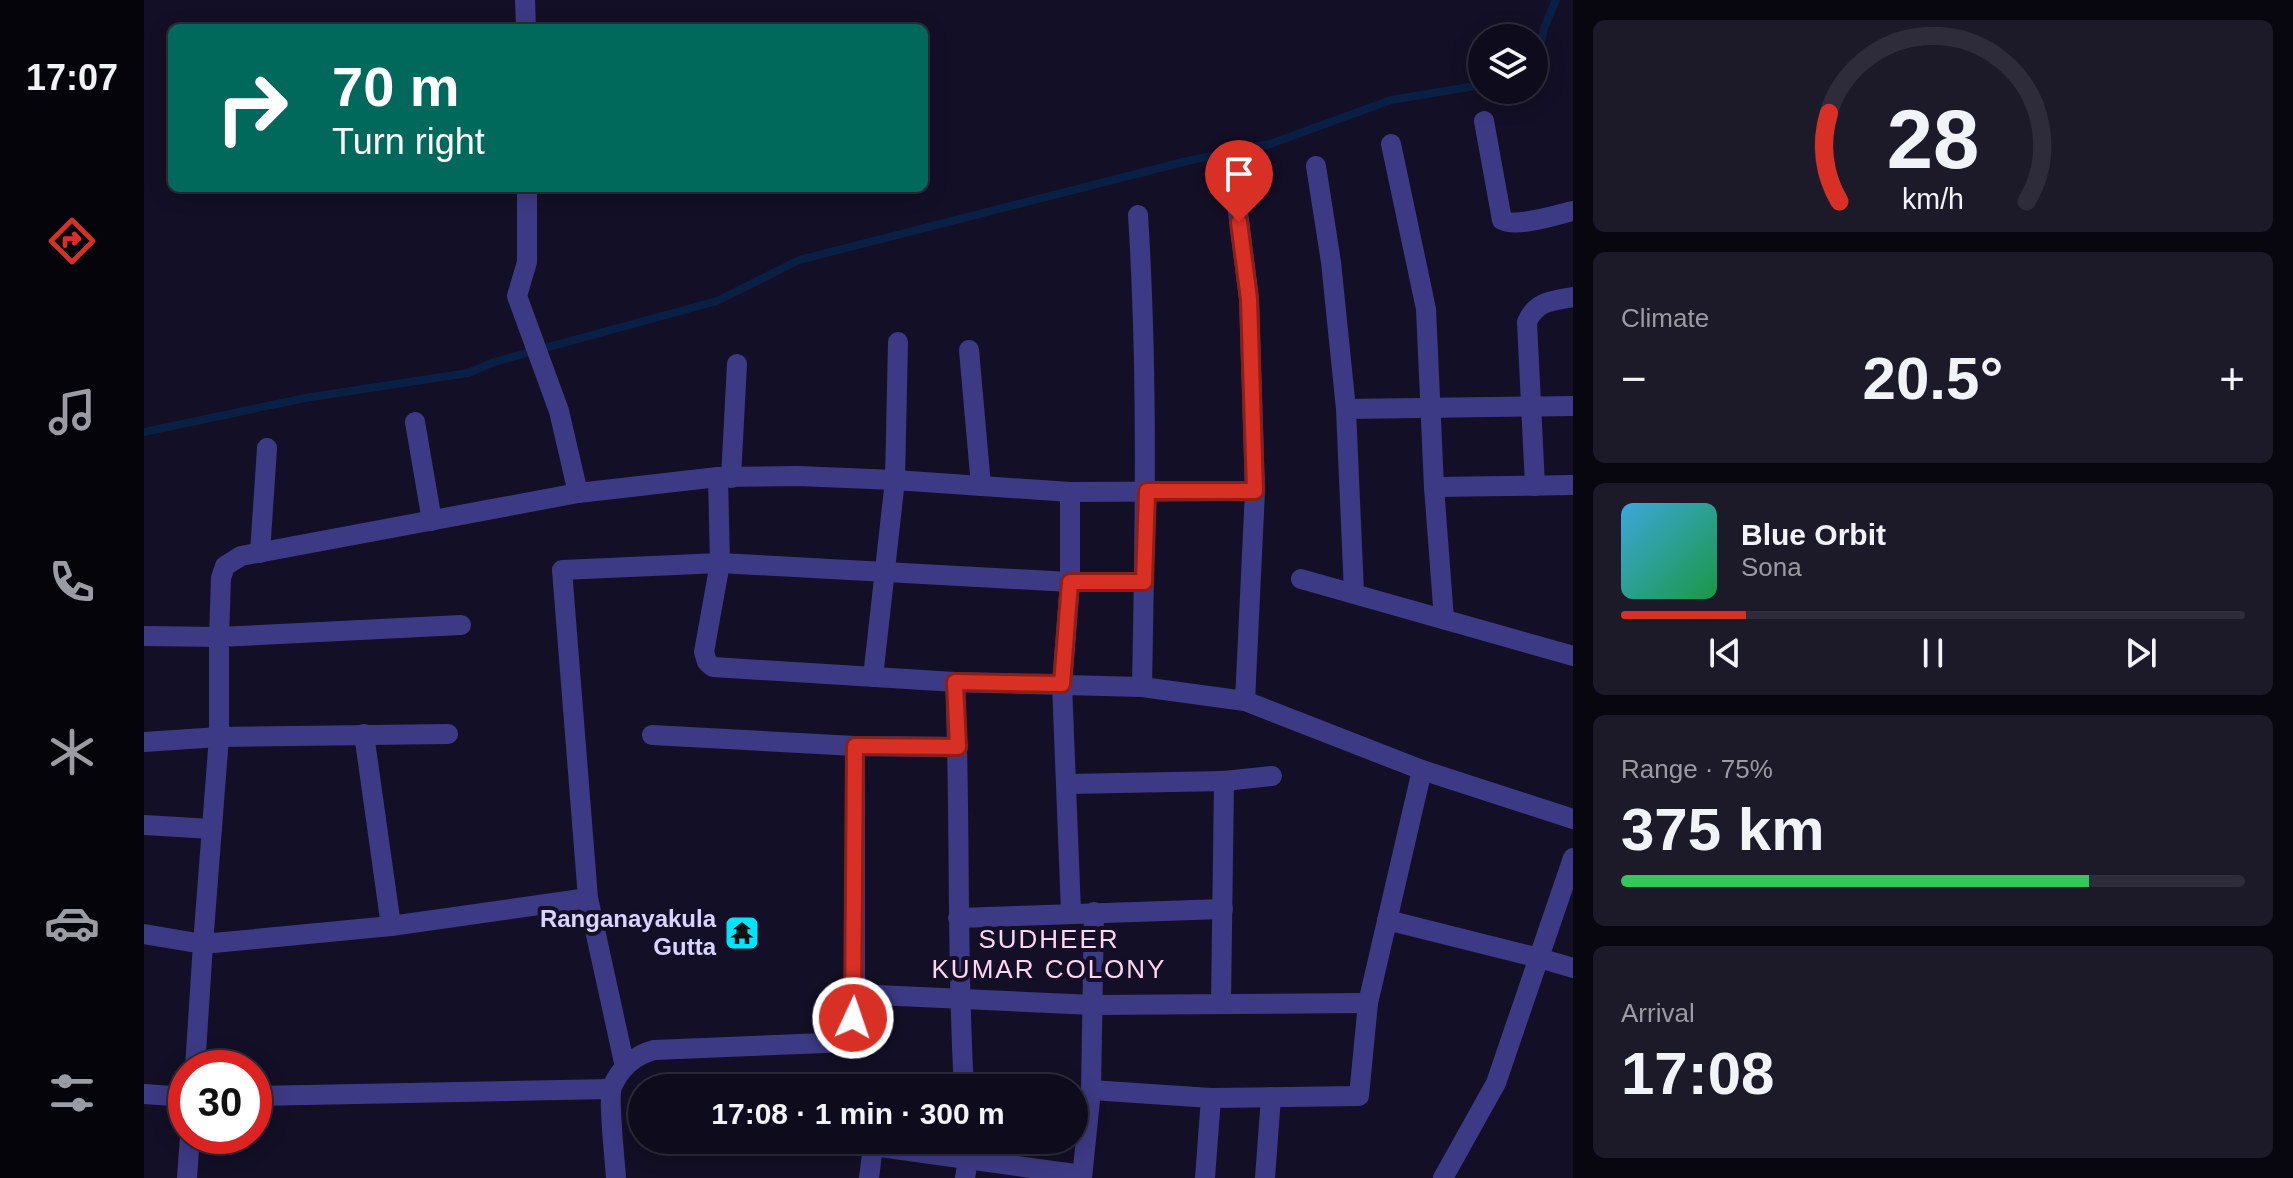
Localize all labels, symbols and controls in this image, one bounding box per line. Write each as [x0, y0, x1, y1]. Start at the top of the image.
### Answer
map controls [1468, 24, 1548, 104]
button: layers [1468, 24, 1548, 104]
text: 70 m [332, 55, 460, 118]
icon: right [200, 56, 304, 160]
text: 17:07 [26, 57, 118, 98]
text: 28 [1887, 92, 1979, 185]
text: Turn right [332, 121, 485, 162]
pin [1205, 140, 1273, 222]
icon: arrive [1217, 152, 1261, 196]
text: km/h [1902, 183, 1964, 215]
icon: directions [44, 213, 100, 269]
text: Climate [1621, 303, 1709, 333]
text: 20.5° [1863, 345, 2003, 412]
text: − [1621, 354, 1647, 403]
text: + [2219, 354, 2245, 403]
icon: music [44, 384, 100, 440]
text: Blue Orbit [1741, 518, 1886, 551]
text: Sona [1741, 552, 1802, 582]
icon: phone [44, 554, 100, 610]
icon: previous [1703, 631, 1747, 675]
icon: pause [1911, 631, 1955, 675]
icon: next [2119, 631, 2163, 675]
icon: climate [44, 724, 100, 780]
text: Range · 75% [1621, 754, 1773, 784]
text: 375 km [1621, 796, 1825, 863]
icon: car [44, 895, 100, 951]
place label: Ranganayakula Gutta [540, 905, 717, 960]
temple icon: Ranganayakula Gutta [723, 914, 761, 952]
district label: SUDHEER KUMAR COLONY [932, 924, 1166, 984]
position arrow [811, 976, 895, 1060]
text: Arrival [1621, 998, 1695, 1028]
text: 17:08 [1621, 1040, 1774, 1107]
speed limit sign: 30 [168, 1050, 272, 1154]
icon: filters [44, 1065, 100, 1121]
text: 17:08 · 1 min · 300 m [711, 1097, 1005, 1130]

